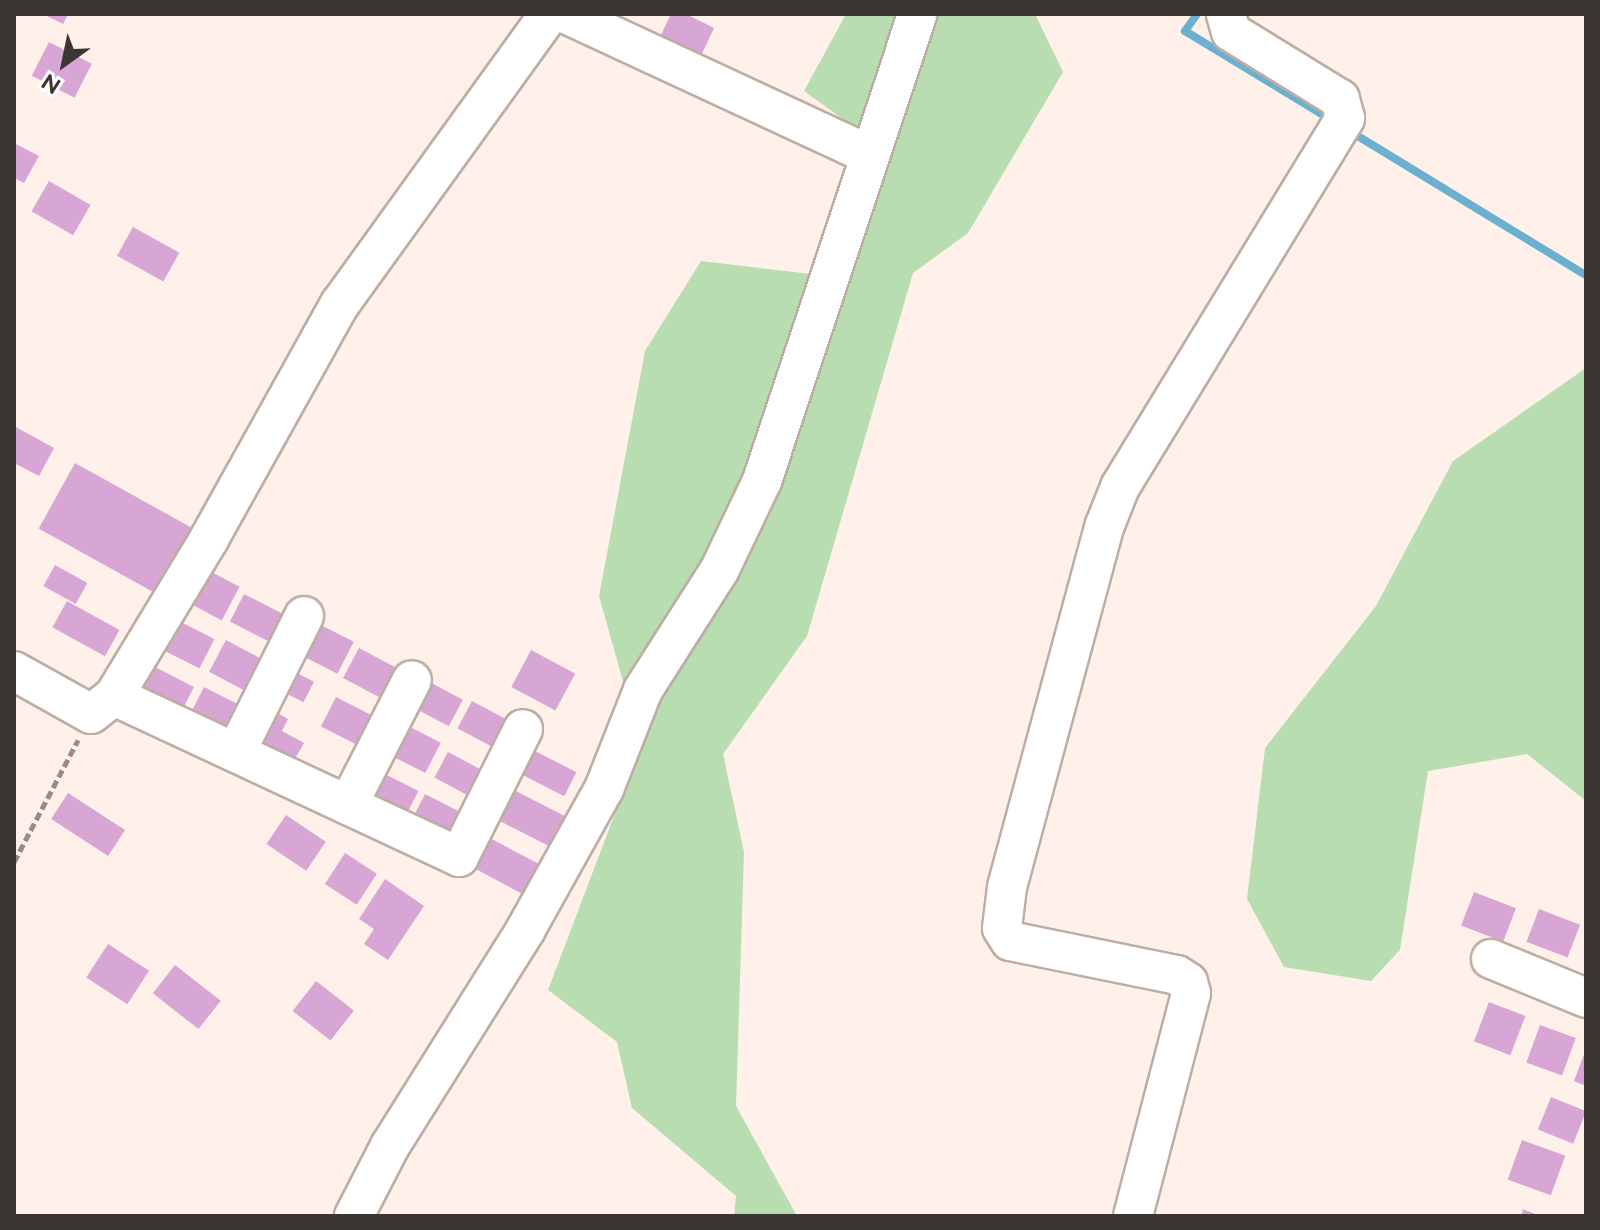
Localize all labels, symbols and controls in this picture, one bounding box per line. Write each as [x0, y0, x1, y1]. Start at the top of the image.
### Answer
north arrow [24, 24, 104, 104]
text: N [37, 69, 65, 100]

